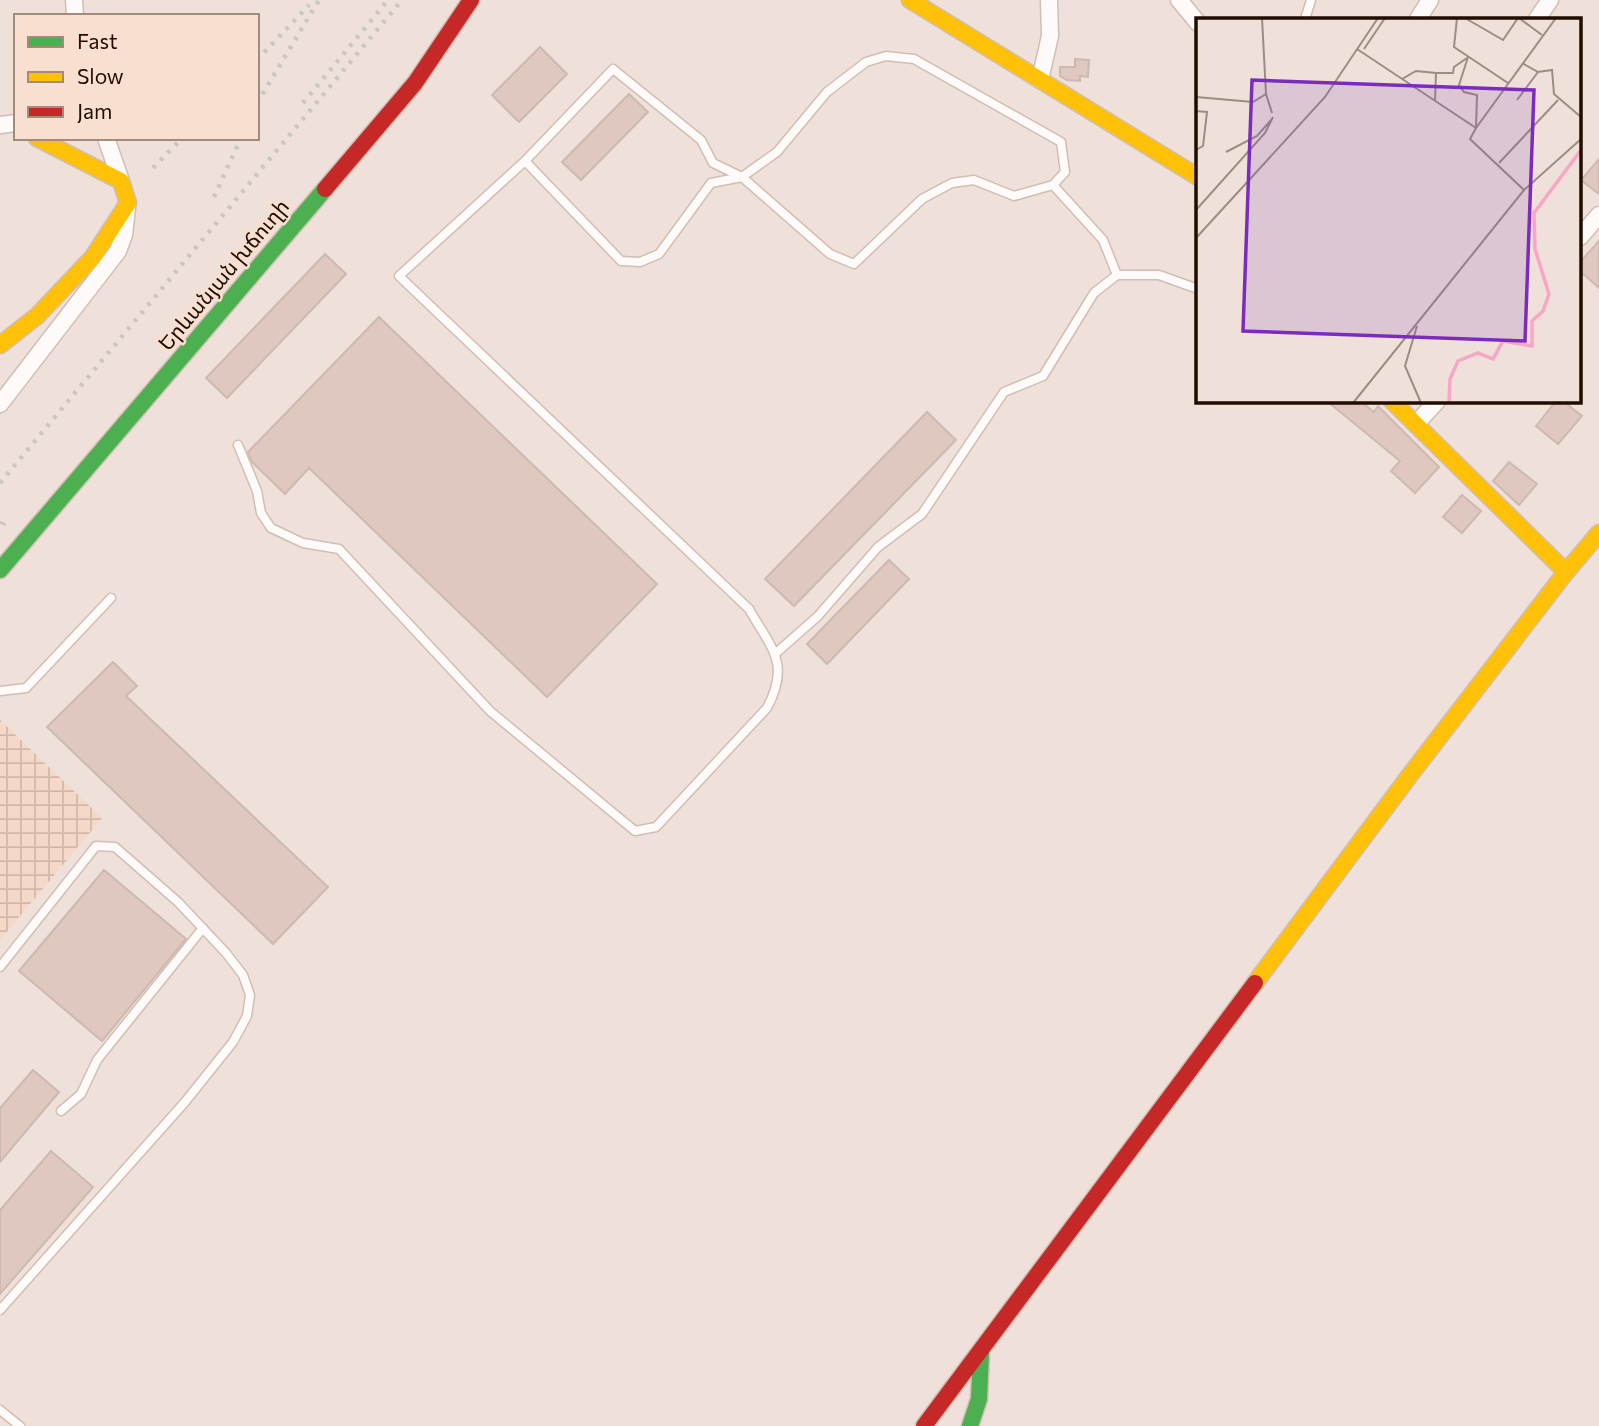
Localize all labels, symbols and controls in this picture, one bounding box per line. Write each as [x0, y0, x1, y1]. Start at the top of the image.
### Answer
legend [14, 14, 259, 140]
inset map [1196, 18, 1582, 402]
text: Fast [77, 28, 118, 53]
text: Slow [77, 63, 124, 88]
text: Jam [77, 98, 112, 123]
street label: Երևանյան խճուղի [152, 193, 294, 355]

